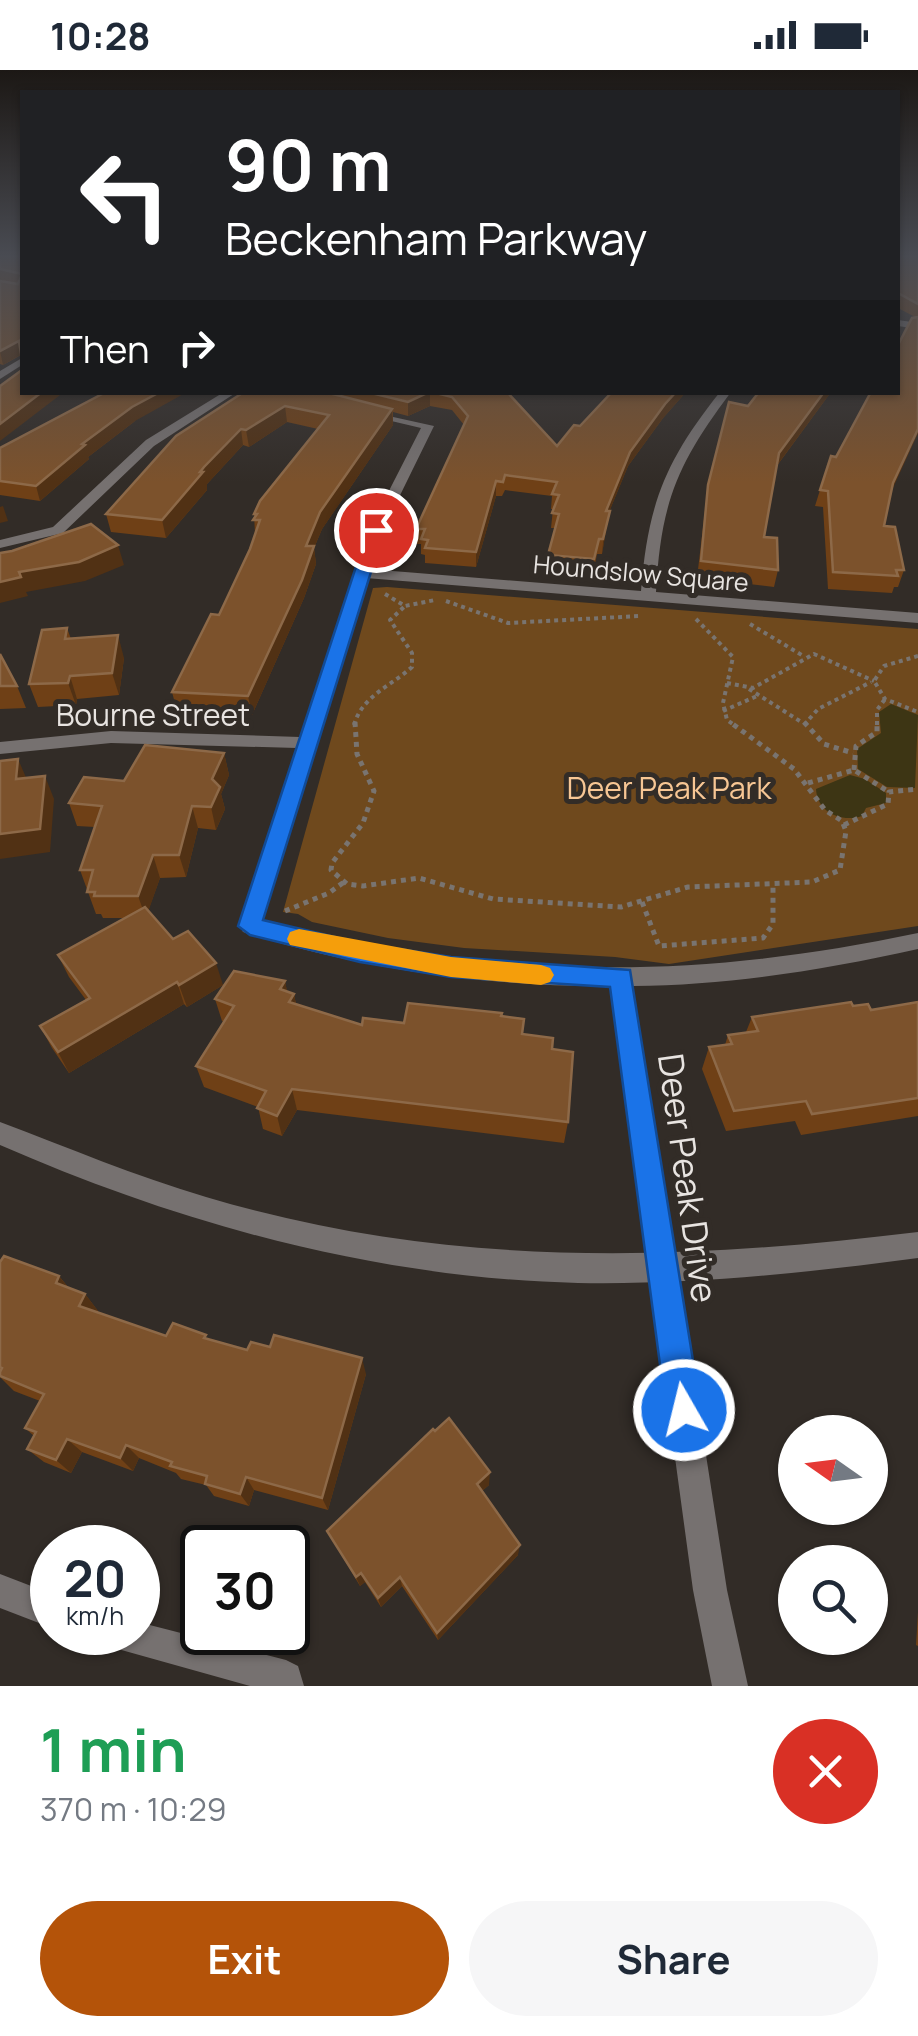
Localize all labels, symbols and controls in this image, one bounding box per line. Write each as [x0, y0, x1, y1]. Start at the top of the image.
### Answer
text: 10:28 [50, 9, 151, 61]
text: 90 m [225, 116, 392, 212]
icon: left [60, 130, 190, 260]
text: Beckenham Parkway [225, 207, 647, 269]
icon: right [169, 320, 224, 375]
text: Then [60, 322, 149, 374]
pin [334, 488, 419, 573]
icon: arrive [349, 503, 404, 558]
street label: Houndslow Square [532, 546, 750, 600]
street label: Bourne Street [56, 694, 250, 735]
park label: Deer Peak Park [567, 767, 772, 808]
street label: Deer Peak Drive [647, 1050, 729, 1306]
position arrow [632, 1358, 736, 1462]
north arrow [778, 1415, 888, 1525]
map controls [778, 1415, 888, 1655]
speed limit sign: 30 [180, 1525, 310, 1655]
text: 20 [64, 1544, 126, 1612]
button: search [778, 1545, 888, 1655]
text: km/h [66, 1598, 124, 1633]
text: 1 min [40, 1708, 187, 1790]
button: close [773, 1719, 878, 1824]
text: 370 m · 10:29 [40, 1787, 227, 1831]
button: Exit [40, 1901, 449, 2016]
button: Share [469, 1901, 878, 2016]

